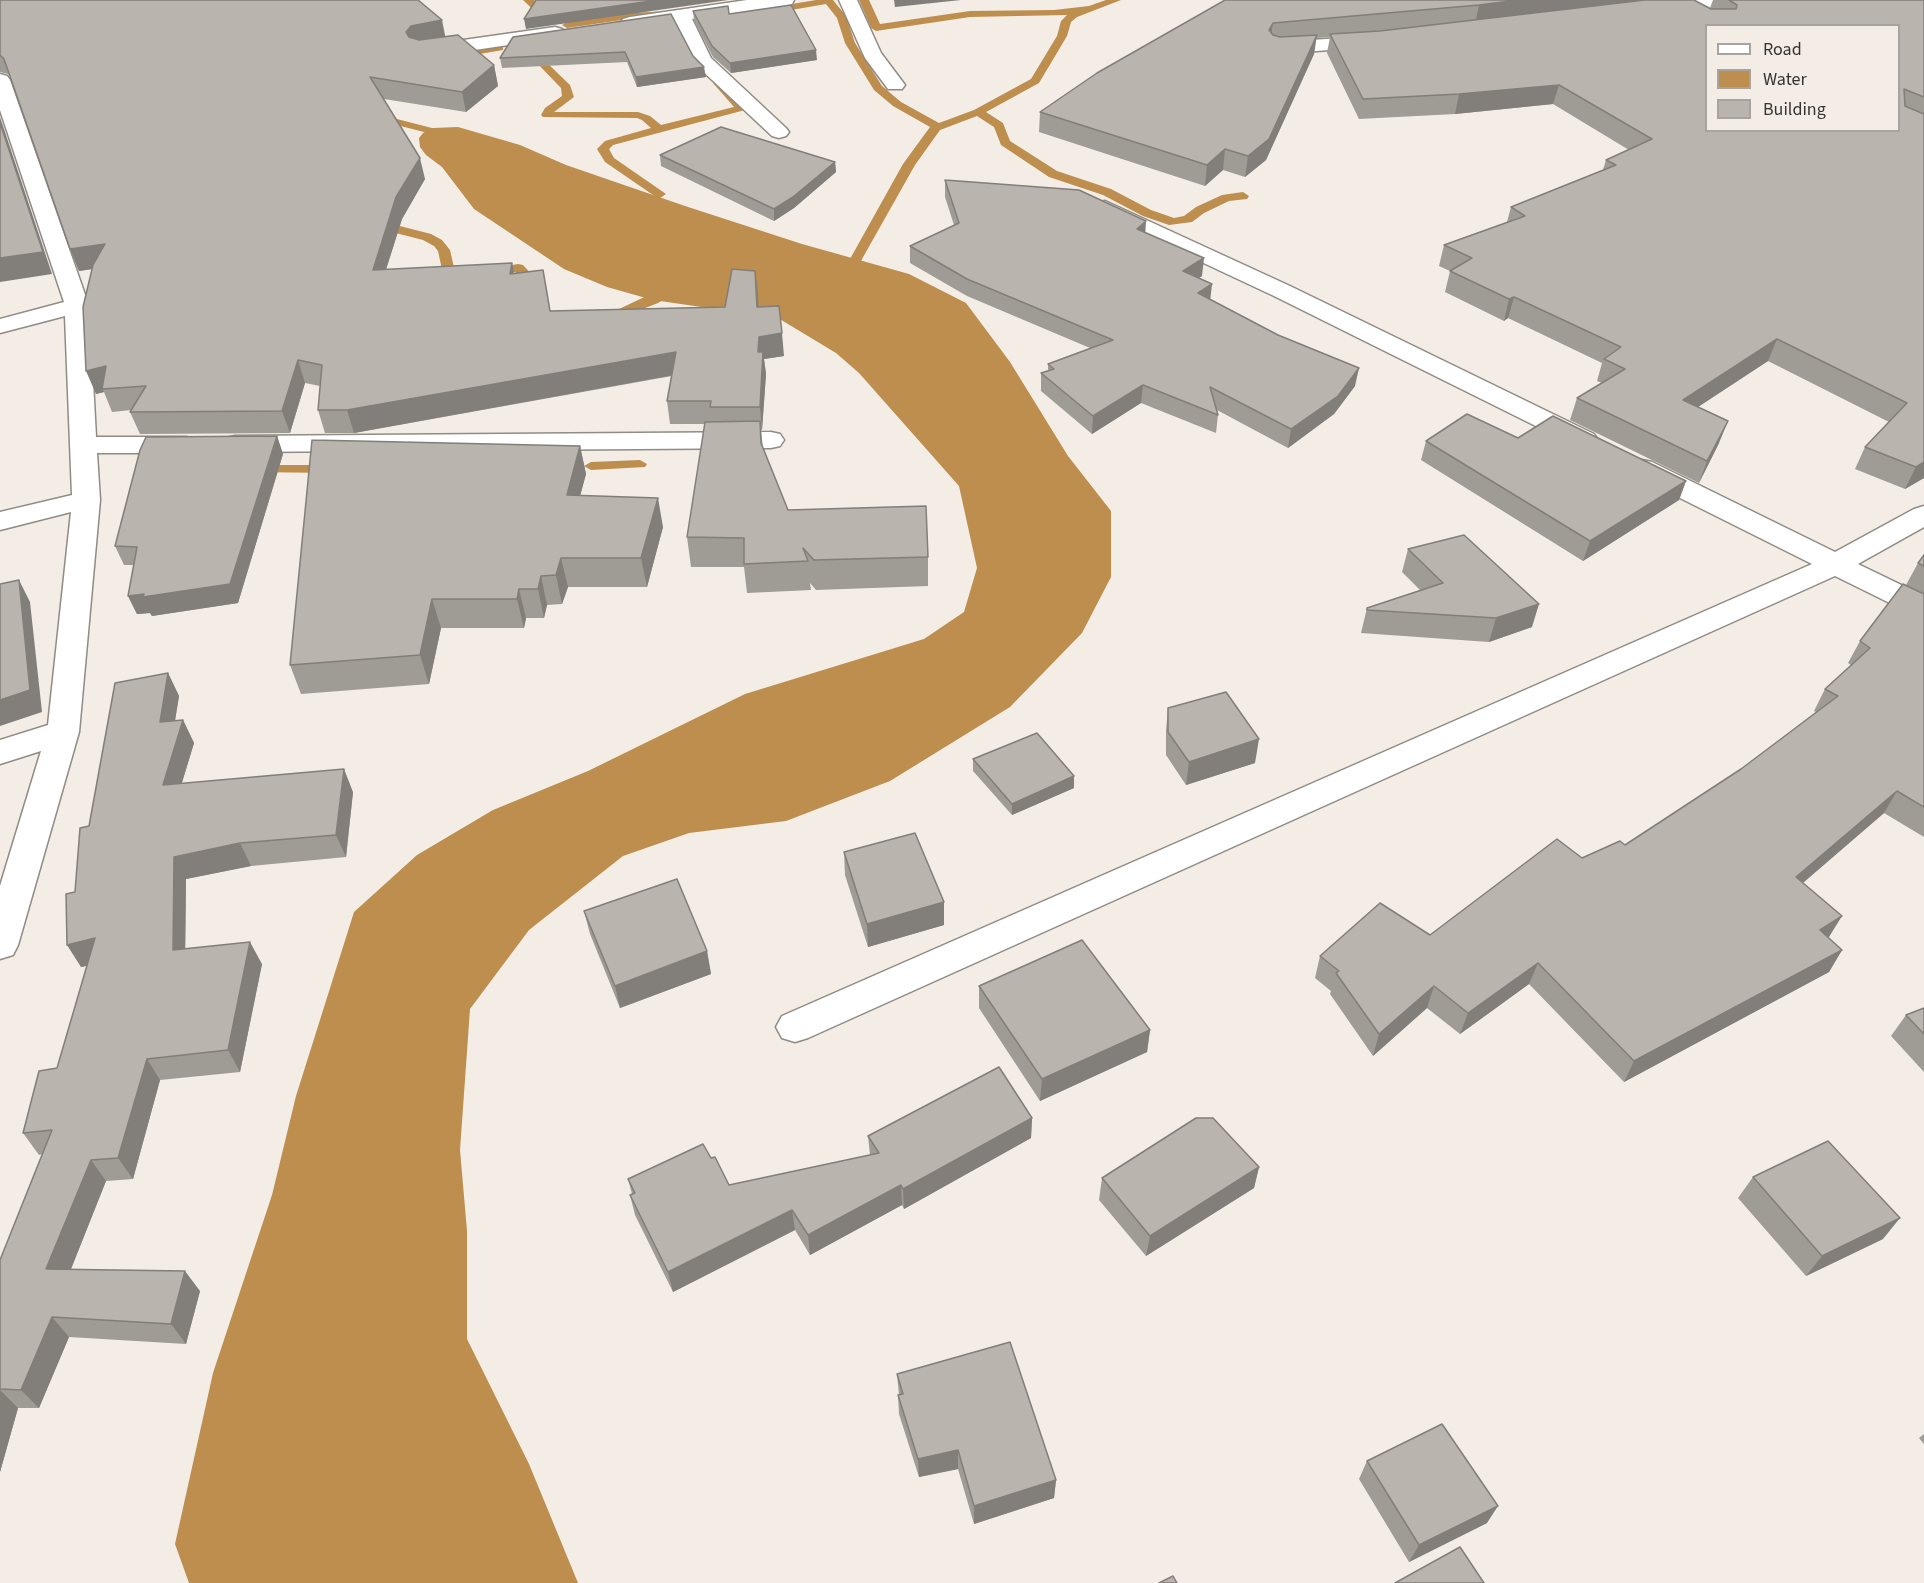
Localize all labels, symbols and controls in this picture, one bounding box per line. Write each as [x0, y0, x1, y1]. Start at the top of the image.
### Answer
legend [1705, 24, 1900, 132]
text: Road [1763, 37, 1802, 62]
text: Water [1763, 67, 1807, 92]
text: Building [1763, 97, 1826, 122]

